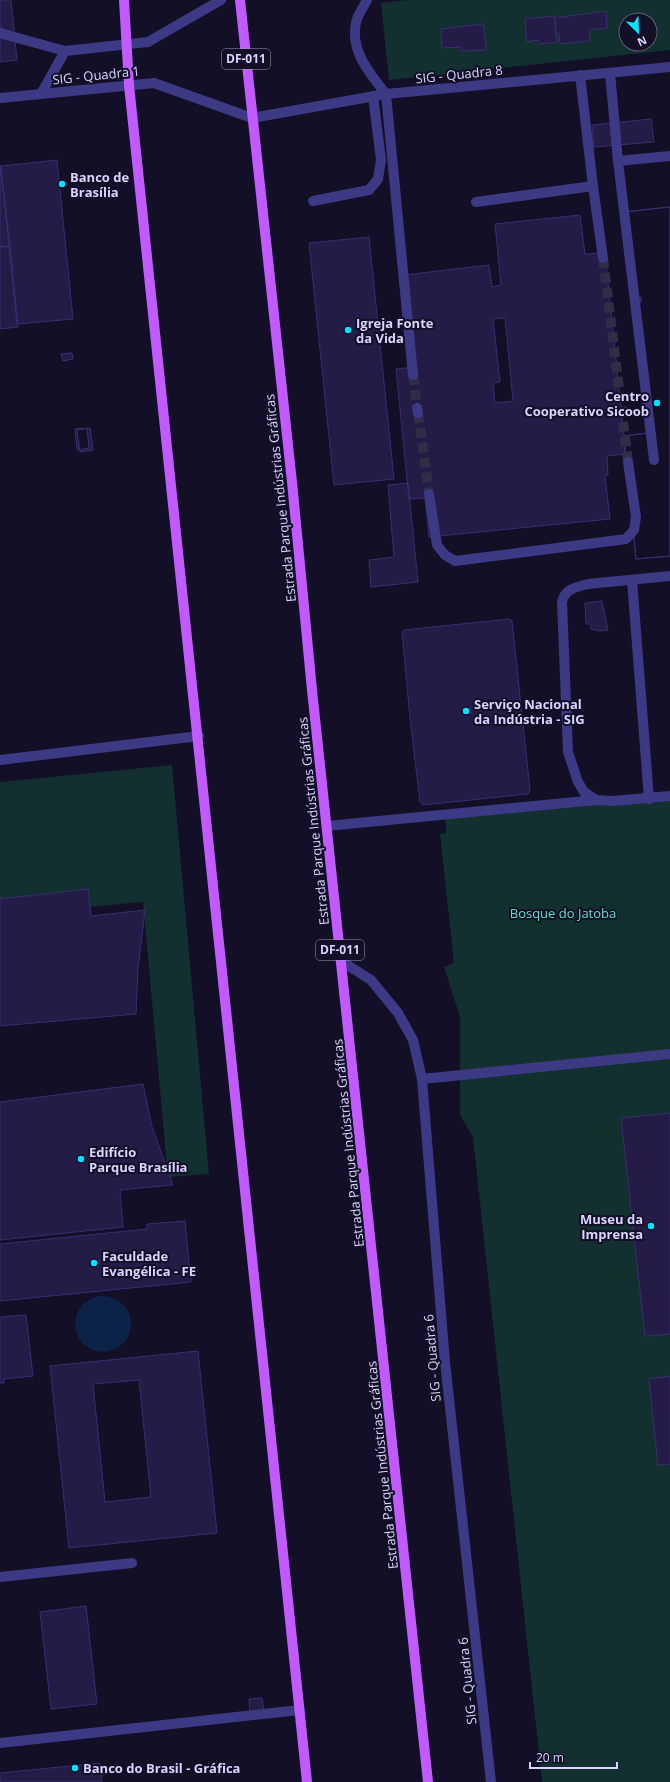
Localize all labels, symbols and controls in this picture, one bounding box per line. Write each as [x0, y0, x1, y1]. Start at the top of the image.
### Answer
north arrow [618, 12, 658, 52]
text: N [635, 33, 649, 50]
road number: DF-011 [222, 49, 270, 69]
street label: SIG - Quadra 8 [414, 60, 504, 88]
street label: SIG - Quadra 1 [51, 61, 141, 89]
place label: Banco de Brasília [70, 168, 129, 201]
marker: Banco de Brasília [57, 179, 67, 189]
place label: Igreja Fonte da Vida [356, 314, 434, 347]
marker: Igreja Fonte da Vida [343, 325, 353, 335]
place label: Centro Cooperativo Sicoob [524, 387, 649, 420]
street label: Estrada Parque Indústrias Gráficas [260, 393, 300, 603]
marker: Centro Cooperativo Sicoob [652, 398, 662, 408]
place label: Serviço Nacional da Indústria - SIG [474, 695, 585, 728]
marker: Serviço Nacional da Indústria - SIG [461, 706, 471, 716]
street label: Estrada Parque Indústrias Gráficas [293, 716, 333, 926]
park label: Bosque do Jatoba [510, 904, 616, 922]
road number: DF-011 [316, 940, 364, 960]
street label: Estrada Parque Indústrias Gráficas [328, 1038, 368, 1248]
place label: Edifício Parque Brasília [89, 1143, 187, 1176]
marker: Edifício Parque Brasília [76, 1154, 86, 1164]
place label: Museu da Imprensa [580, 1210, 643, 1243]
marker: Museu da Imprensa [646, 1221, 656, 1231]
place label: Faculdade Evangélica - FE [102, 1247, 196, 1280]
marker: Faculdade Evangélica - FE [89, 1258, 99, 1268]
street label: SIG - Quadra 6 [419, 1313, 445, 1403]
street label: Estrada Parque Indústrias Gráficas [362, 1360, 402, 1570]
street label: SIG - Quadra 6 [453, 1636, 481, 1726]
scale bar [530, 1744, 617, 1770]
text: 20 m [536, 1749, 564, 1766]
place label: Banco do Brasil - Gráfica [83, 1759, 240, 1777]
marker: Banco do Brasil - Gráfica [70, 1763, 80, 1773]

